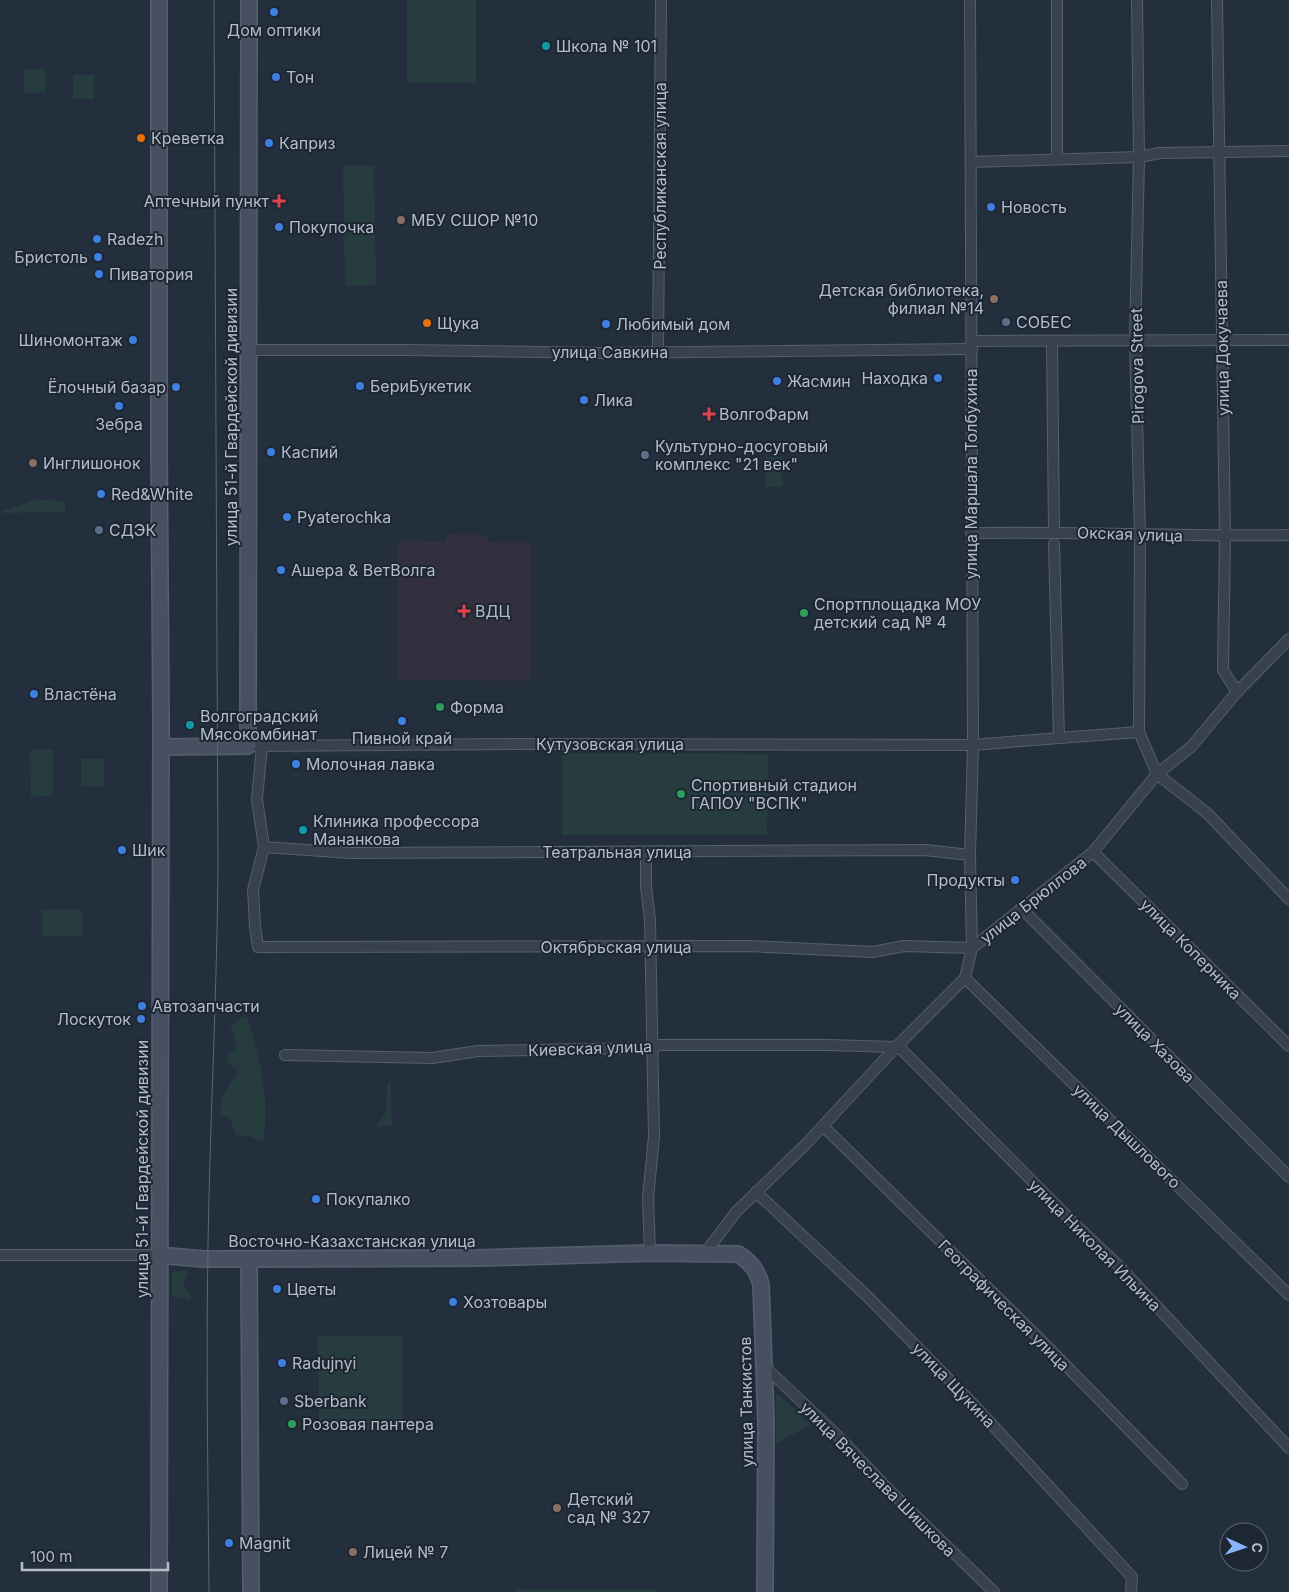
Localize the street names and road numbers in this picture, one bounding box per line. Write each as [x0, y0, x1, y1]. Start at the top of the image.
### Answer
street label: Республиканская улица [650, 82, 670, 270]
street label: улица Докучаева [1211, 280, 1233, 416]
street label: улица 51-й Гвардейской дивизии [221, 288, 241, 546]
street label: Pirogova Street [1126, 308, 1148, 424]
street label: улица Савкина [552, 342, 668, 362]
street label: улица Маршала Толбухина [961, 368, 981, 580]
street label: Окская улица [1077, 522, 1183, 546]
street label: Кутузовская улица [536, 734, 684, 754]
street label: Театральная улица [542, 842, 692, 862]
street label: улица Брюллова [976, 852, 1090, 948]
street label: улица Коперника [1136, 894, 1246, 1004]
street label: Октябрьская улица [540, 937, 692, 957]
street label: улица Хазова [1111, 999, 1199, 1087]
street label: Киевская улица [528, 1036, 652, 1060]
street label: улица 51-й Гвардейской дивизии [132, 1040, 152, 1298]
street label: улица Дышлового [1069, 1080, 1185, 1192]
street label: улица Николая Ильина [1025, 1175, 1165, 1315]
street label: Восточно-Казахстанская улица [228, 1231, 476, 1251]
street label: Географическая улица [934, 1235, 1074, 1375]
street label: улица Танкистов [735, 1336, 757, 1468]
street label: улица Щукина [908, 1338, 1000, 1432]
street label: улица Вячеслава Шишкова [796, 1397, 960, 1561]

